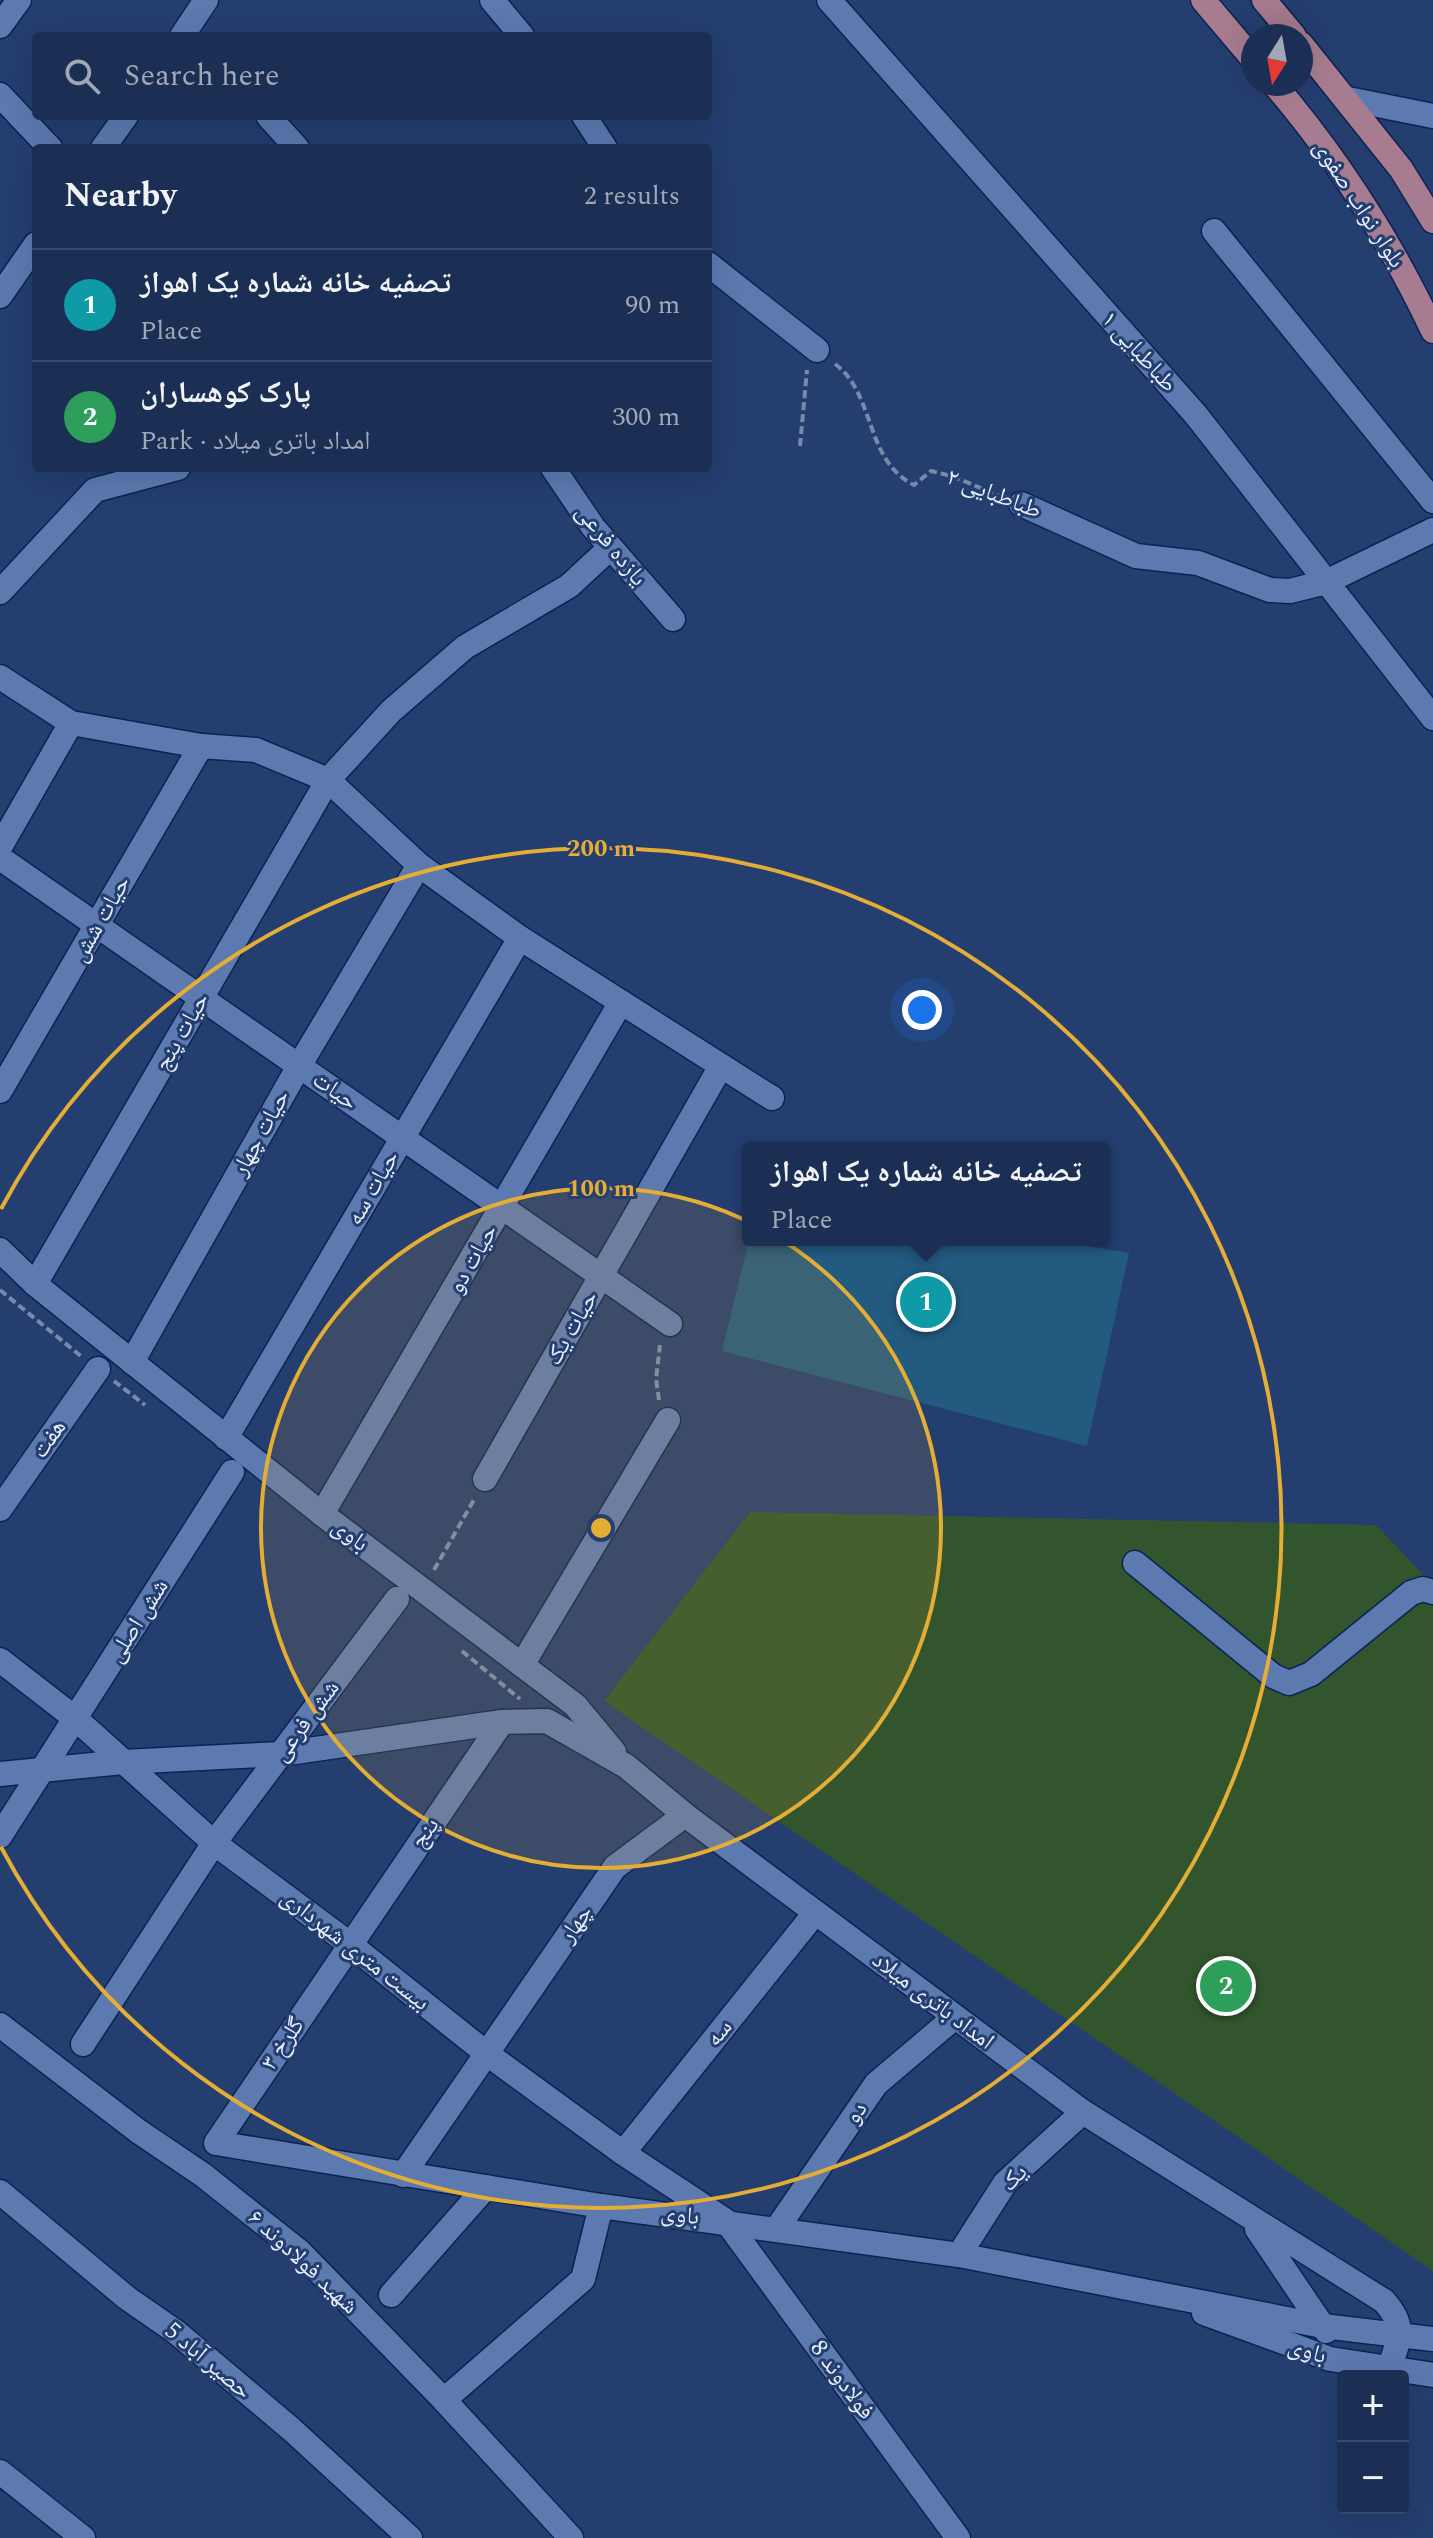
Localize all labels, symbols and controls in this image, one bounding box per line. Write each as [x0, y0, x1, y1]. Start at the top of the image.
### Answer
north arrow [1241, 24, 1313, 96]
search box [32, 32, 712, 120]
text: Search here [124, 53, 280, 99]
icon: search [60, 54, 104, 98]
street label: بلوار نواب صفوی [1304, 133, 1414, 275]
text: Nearby [64, 170, 177, 222]
text: 2 results [584, 176, 680, 216]
text: تصفیه خانه شماره یک اهواز [140, 260, 451, 306]
text: 1 [83, 285, 97, 325]
text: 90 m [625, 285, 680, 325]
street label: طباطبایی ۱ [1092, 303, 1186, 401]
text: Place [140, 311, 202, 351]
text: پارک کوهساران [140, 370, 311, 416]
text: 2 [83, 397, 97, 437]
text: 300 m [612, 397, 680, 437]
text: Park · امداد باتری میلاد [140, 421, 371, 461]
street label: طباطبایی ۲ [941, 459, 1047, 529]
street label: یازده فرعی [566, 496, 656, 594]
text: 200 m [567, 831, 635, 867]
street label: حیات شش [62, 869, 140, 969]
street label: حیات پنج [145, 986, 219, 1078]
your location [902, 990, 942, 1030]
street label: حیات [305, 1062, 365, 1120]
street label: حیات چهار [222, 1083, 300, 1184]
popup [742, 1142, 1110, 1246]
street label: حیات سه [337, 1144, 409, 1232]
text: تصفیه خانه شماره یک اهواز [770, 1149, 1082, 1195]
text: 100 m [567, 1171, 635, 1207]
text: Place [770, 1200, 832, 1240]
street label: حیات دو [438, 1217, 508, 1301]
pin: 1 [900, 1272, 952, 1332]
street label: حیات یک [536, 1284, 608, 1372]
street label: هفت [22, 1412, 76, 1466]
street label: باوی [324, 1509, 376, 1561]
centre of rings [587, 1514, 615, 1542]
street label: شش اصلی [98, 1572, 178, 1670]
street label: شش فرعی [263, 1672, 349, 1770]
street label: پنج [401, 1810, 449, 1856]
street label: بیست متری شهرداری [273, 1880, 437, 2020]
street label: چهار [549, 1897, 602, 1951]
street label: امداد باتری میلاد [864, 1943, 1002, 2059]
pin: 2 [1200, 1956, 1252, 2016]
street label: گلرخ ۳ [252, 2010, 314, 2078]
street label: سه [697, 2011, 741, 2055]
street label: دو [835, 2094, 877, 2132]
street label: یک [992, 2156, 1036, 2200]
street label: باوی [659, 2195, 701, 2235]
street label: شهید فولادوند ۶ [239, 2201, 367, 2323]
street label: حصیر آباد 5 [156, 2314, 260, 2408]
street label: باوی [1283, 2328, 1331, 2374]
street label: فولادوند 8 [801, 2333, 883, 2427]
map controls [1337, 2370, 1409, 2514]
button: + [1337, 2370, 1409, 2442]
button: − [1337, 2442, 1409, 2514]

